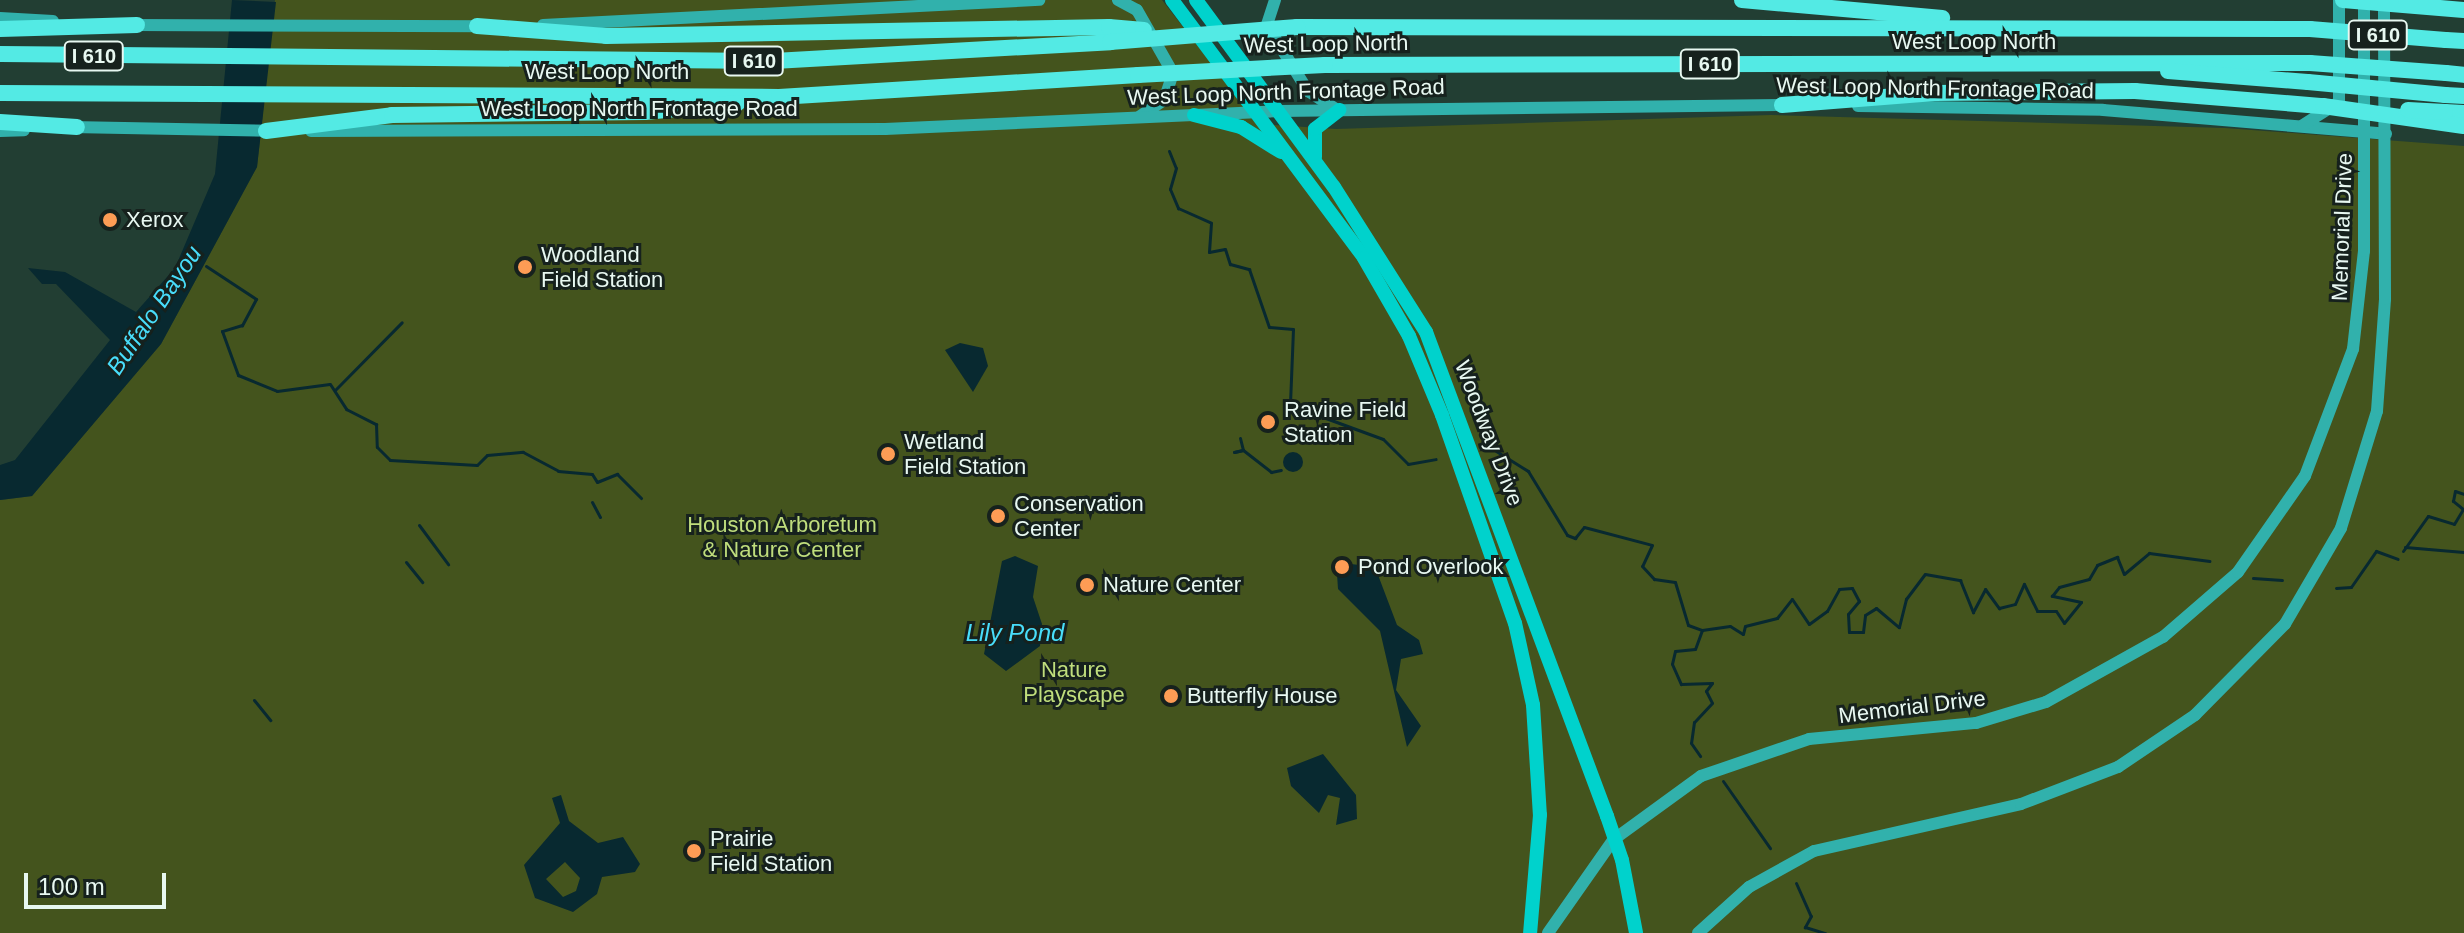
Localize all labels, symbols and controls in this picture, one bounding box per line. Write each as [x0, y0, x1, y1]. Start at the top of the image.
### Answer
road number: I 610 [2346, 19, 2410, 51]
street label: West Loop North [1243, 29, 1409, 59]
street label: West Loop North [1892, 29, 2056, 55]
road number: I 610 [62, 40, 126, 72]
road number: I 610 [722, 45, 786, 77]
road number: I 610 [1678, 48, 1742, 80]
street label: West Loop North [525, 59, 689, 85]
street label: West Loop North Frontage Road [1776, 72, 2094, 104]
street label: West Loop North Frontage Road [1127, 73, 1445, 111]
street label: West Loop North Frontage Road [480, 96, 798, 122]
street label: Memorial Drive [2326, 153, 2358, 301]
place label: Xerox [126, 207, 183, 233]
marker: Xerox [101, 211, 119, 229]
water label: Buffalo Bayou [100, 240, 208, 380]
place label: Woodland Field Station [541, 241, 663, 292]
marker: Woodland Field Station [516, 258, 534, 276]
street label: Woodway Drive [1449, 357, 1529, 509]
place label: Ravine Field Station [1284, 396, 1406, 448]
marker: Ravine Field Station [1259, 413, 1277, 431]
place label: Wetland Field Station [904, 428, 1026, 480]
marker: Wetland Field Station [879, 445, 897, 463]
place label: Conservation Center [1014, 490, 1144, 542]
marker: Conservation Center [989, 507, 1007, 525]
park label: Houston Arboretum & Nature Center [687, 511, 877, 562]
place label: Pond Overlook [1358, 554, 1504, 580]
marker: Pond Overlook [1333, 558, 1351, 576]
place label: Nature Center [1103, 572, 1241, 598]
marker: Nature Center [1078, 576, 1096, 594]
water label: Lily Pond [966, 619, 1064, 647]
park label: Nature Playscape [1023, 656, 1125, 708]
place label: Butterfly House [1187, 683, 1337, 709]
street label: Memorial Drive [1837, 685, 1987, 729]
marker: Butterfly House [1162, 687, 1180, 705]
place label: Prairie Field Station [710, 825, 832, 876]
marker: Prairie Field Station [685, 842, 703, 860]
scale bar [28, 857, 170, 907]
text: 100 m [38, 873, 105, 900]

